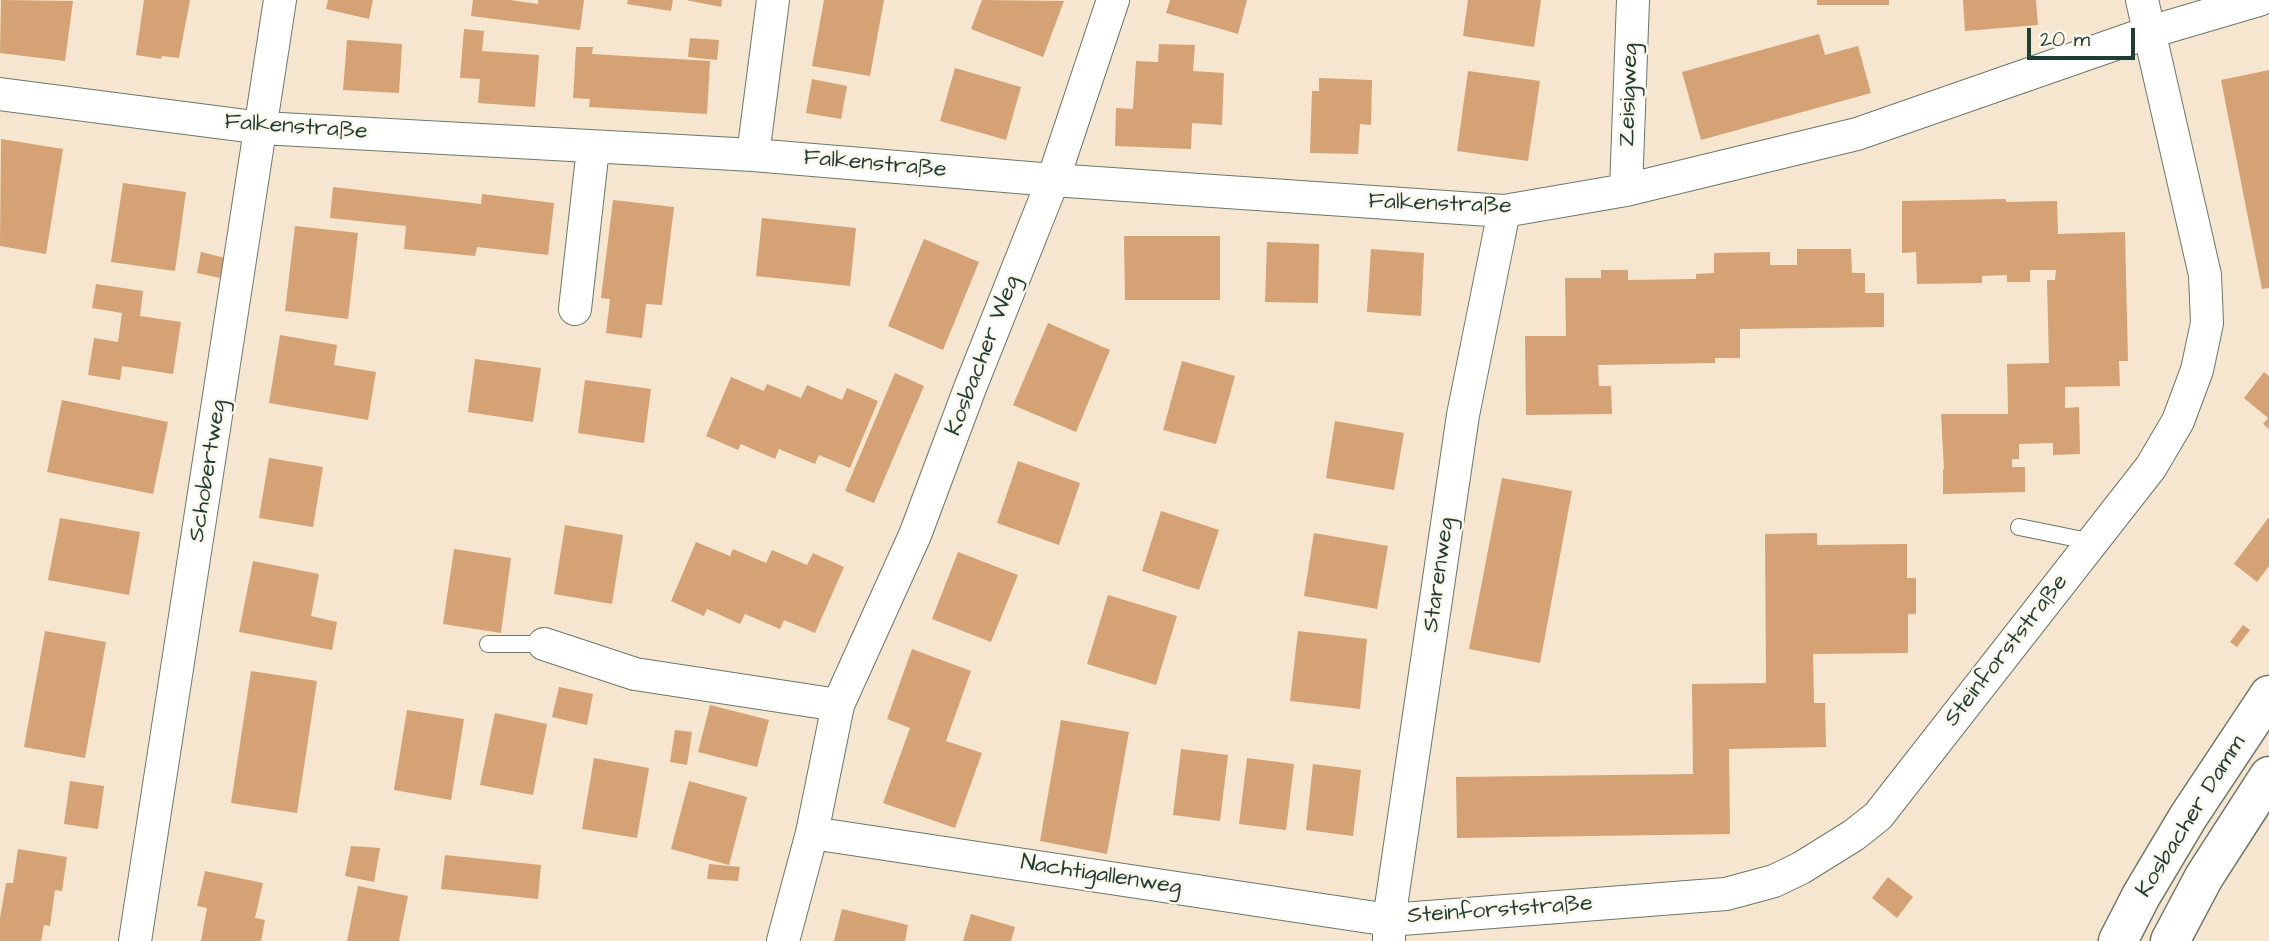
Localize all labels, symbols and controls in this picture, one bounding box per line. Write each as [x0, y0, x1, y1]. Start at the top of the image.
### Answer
scale bar [2031, 14, 2140, 58]
text: 20 m [2040, 25, 2090, 54]
street label: Zeisigweg [1614, 43, 1646, 147]
street label: Falkenstraße [224, 109, 368, 147]
street label: Falkenstraße [802, 145, 948, 185]
street label: Falkenstraße [1368, 189, 1512, 221]
street label: Kosbacher Weg [941, 272, 1027, 440]
street label: Schobertweg [184, 398, 234, 544]
street label: Starenweg [1418, 516, 1462, 634]
street label: Steinforststraße [1939, 569, 2075, 733]
street label: Kosbacher Damm [2131, 731, 2253, 903]
street label: Nachtigallenweg [1019, 850, 1183, 902]
street label: Steinforststraße [1406, 891, 1594, 931]

